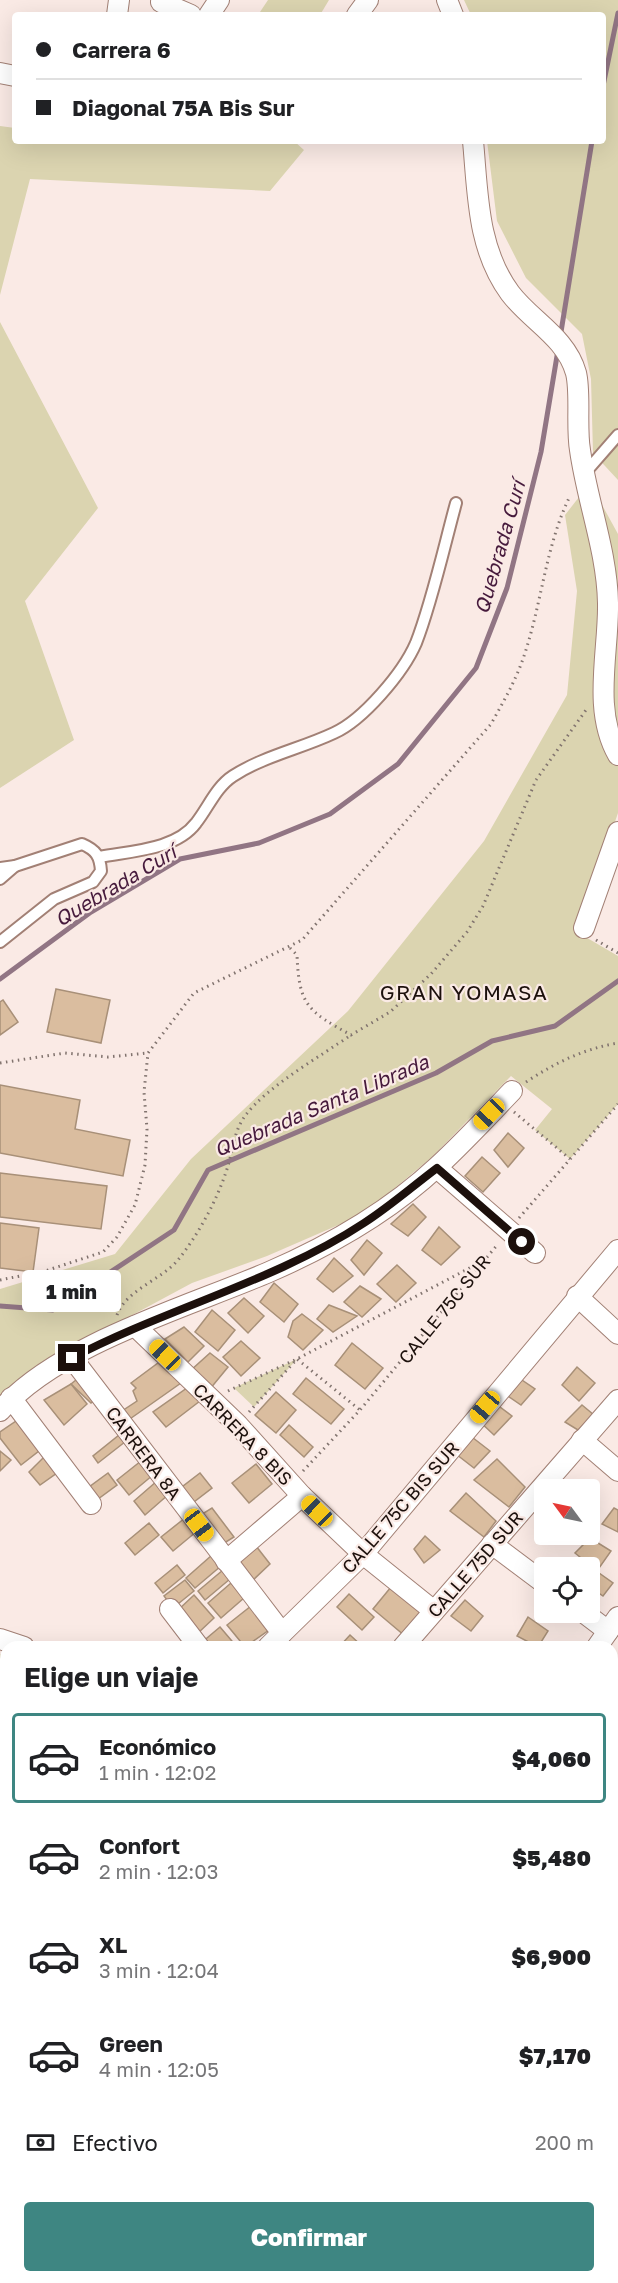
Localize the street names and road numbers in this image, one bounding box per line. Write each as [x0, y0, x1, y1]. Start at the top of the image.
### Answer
street label: CALLE 75C SUR [393, 1250, 495, 1368]
street label: CARRERA 8 BIS [189, 1379, 297, 1489]
street label: CARRERA 8A [102, 1402, 186, 1504]
street label: CALLE 75C BIS SUR [337, 1437, 463, 1577]
street label: CALLE 75D SUR [423, 1506, 527, 1622]

